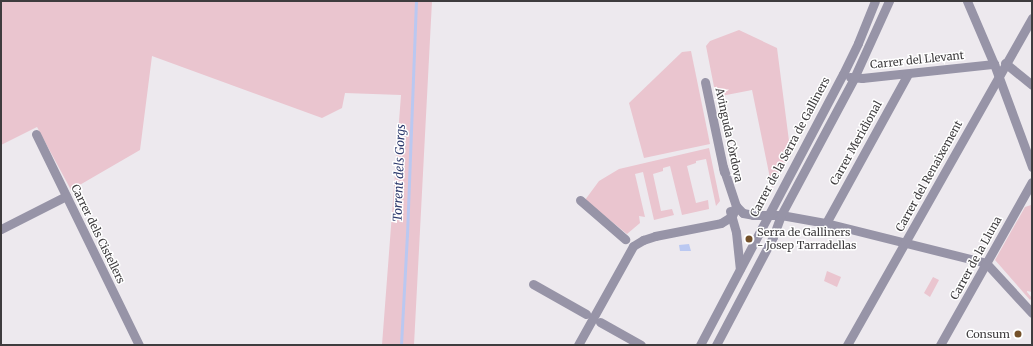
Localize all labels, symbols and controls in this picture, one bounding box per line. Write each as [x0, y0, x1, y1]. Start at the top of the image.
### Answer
street label: Carrer del Llevant [870, 49, 964, 71]
street label: Carrer de la Serra de Galliners [747, 75, 833, 219]
street label: Avinguda Còrdova [713, 87, 745, 183]
street label: Carrer Meridional [827, 99, 885, 187]
street label: Carrer del Renaixement [893, 118, 965, 234]
water label: Torrent dels Gorgs [390, 124, 408, 222]
street label: Carrer dels Cistellers [68, 182, 128, 286]
street label: Carrer de la Lluna [948, 214, 1004, 302]
place label: Serra de Galliners - Josep Tarradellas [757, 226, 856, 252]
marker: Serra de Galliners - Josep Tarradellas [744, 234, 754, 244]
place label: Consum [966, 327, 1010, 341]
marker: Consum [1013, 329, 1023, 339]

